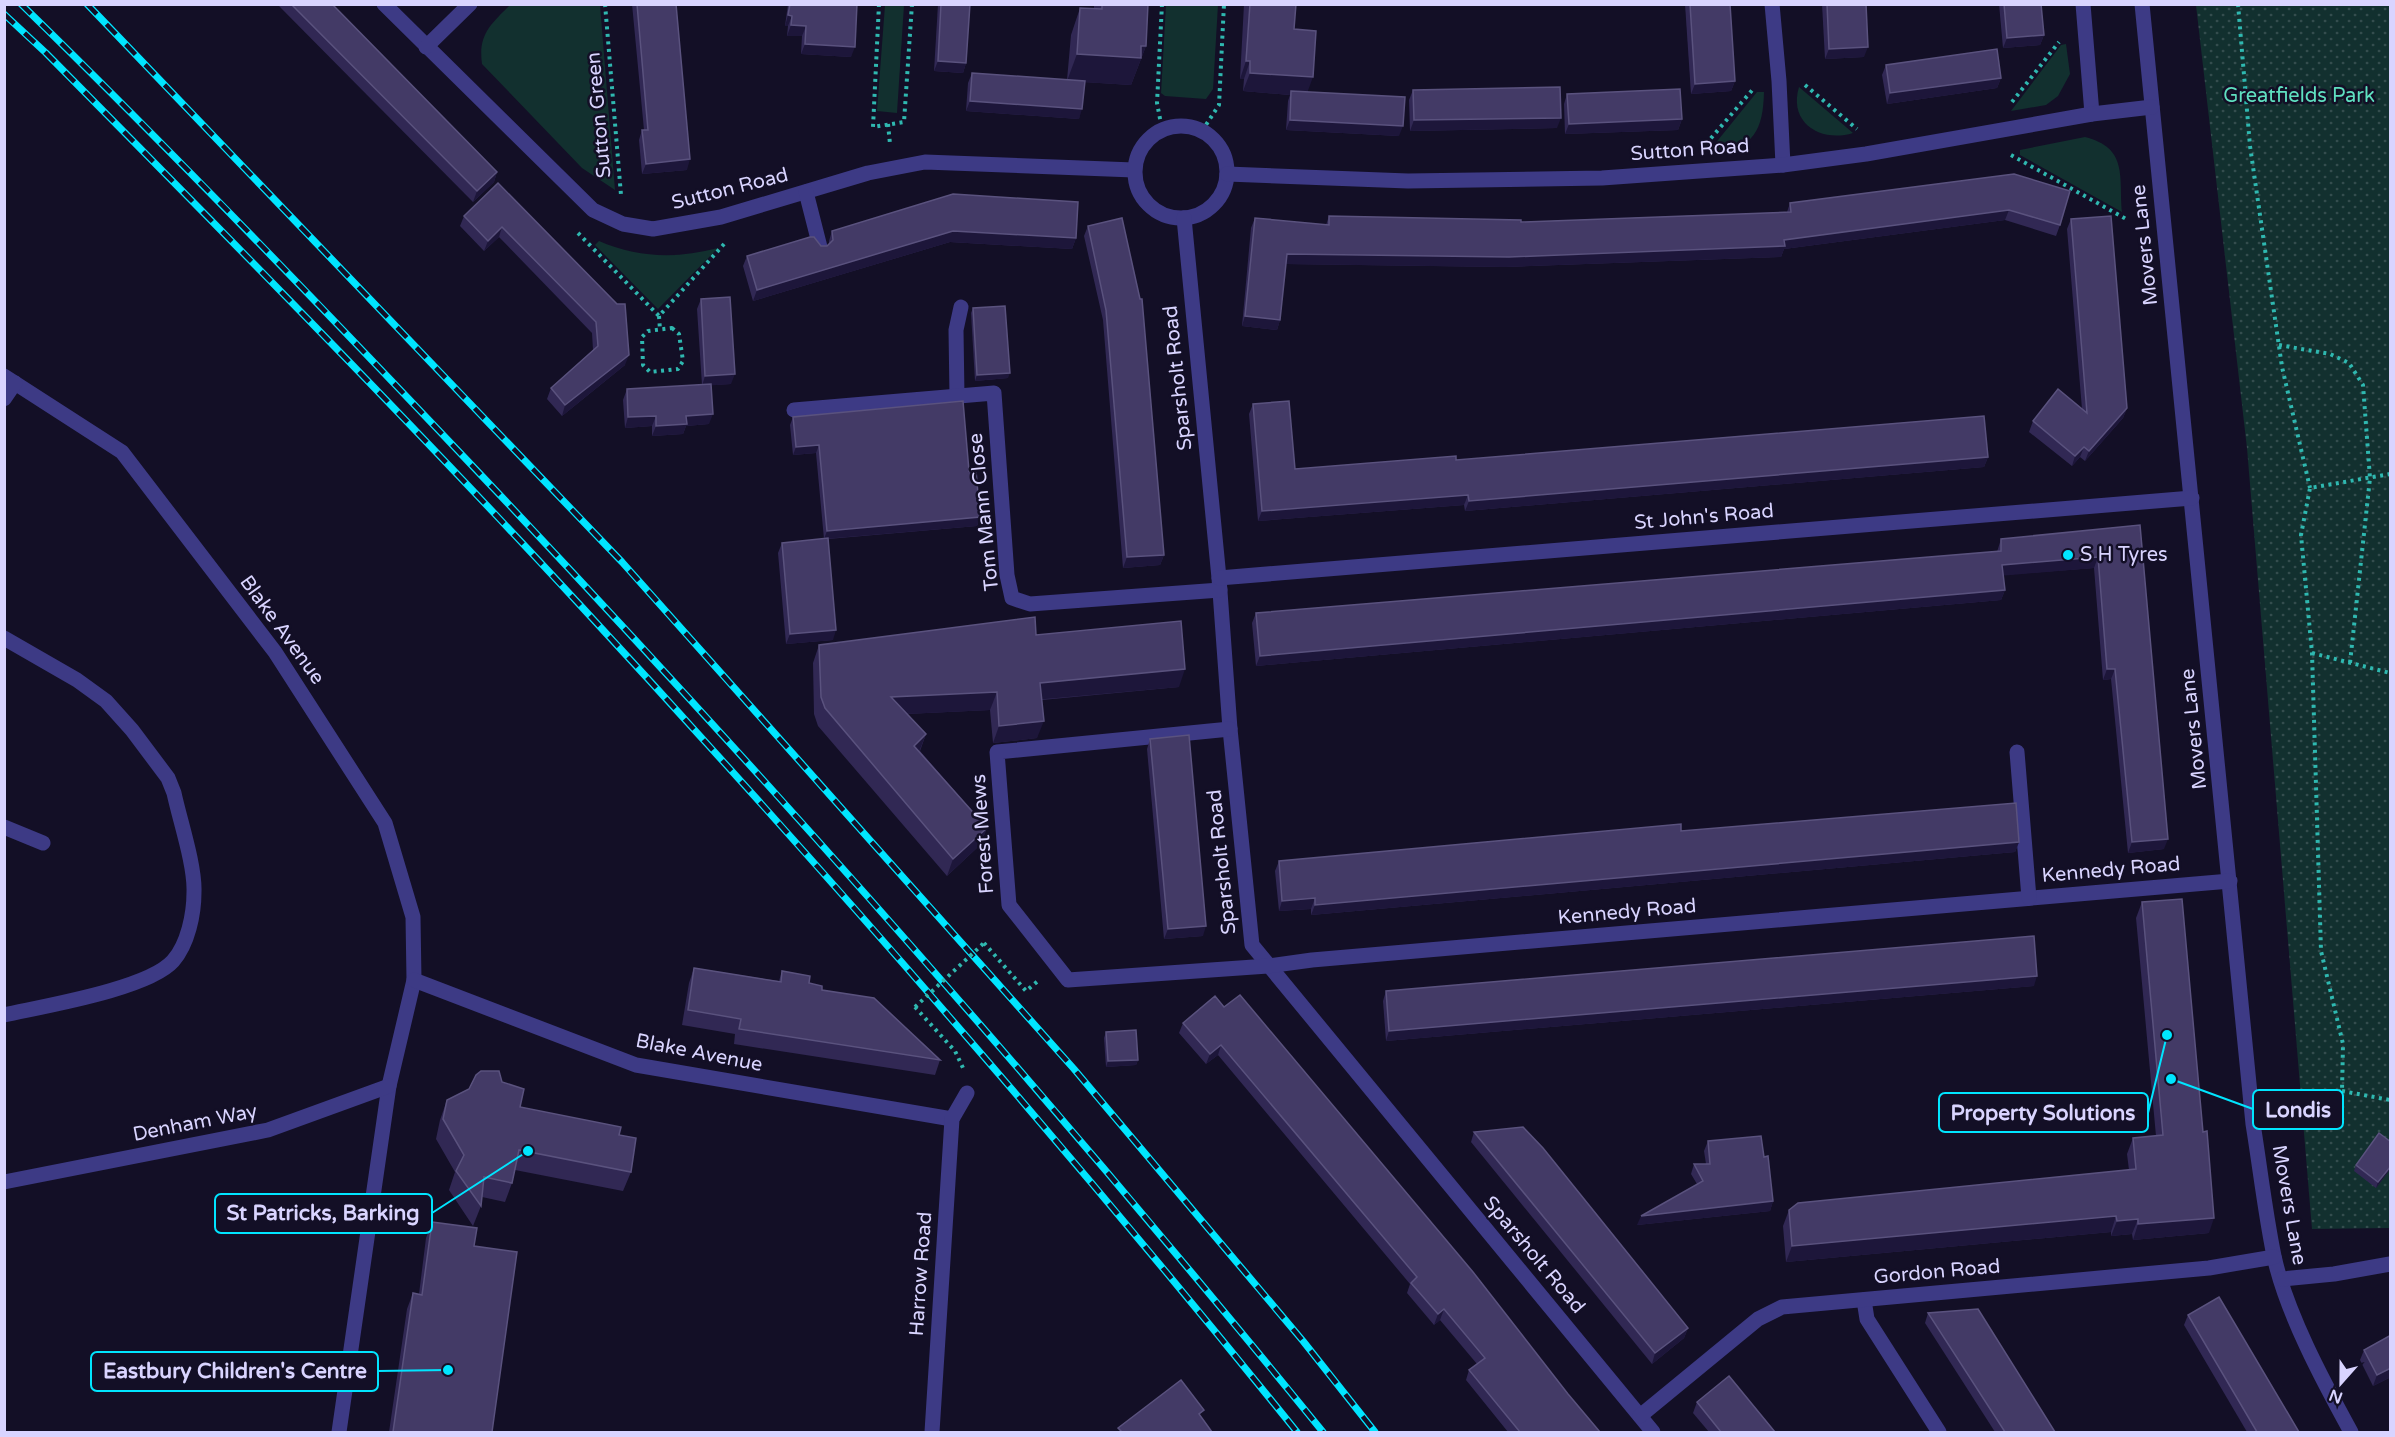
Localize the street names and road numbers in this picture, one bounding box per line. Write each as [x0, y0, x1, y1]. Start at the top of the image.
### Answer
street label: Sutton Green [582, 51, 616, 179]
street label: Sutton Road [1630, 134, 1750, 166]
street label: Sutton Road [669, 163, 791, 215]
street label: Movers Lane [2127, 183, 2163, 307]
street label: Sparsholt Road [1158, 304, 1198, 452]
street label: Tom Mann Close [964, 432, 1004, 592]
street label: St John's Road [1633, 499, 1775, 535]
street label: Blake Avenue [234, 571, 330, 689]
street label: Movers Lane [2176, 667, 2212, 791]
street label: Forest Mews [967, 773, 999, 895]
street label: Sparsholt Road [1202, 788, 1242, 936]
street label: Kennedy Road [2041, 852, 2181, 888]
street label: Kennedy Road [1557, 894, 1697, 930]
street label: Blake Avenue [634, 1029, 764, 1077]
street label: Denham Way [131, 1099, 260, 1147]
street label: Movers Lane [2267, 1143, 2311, 1267]
street label: Sparsholt Road [1478, 1191, 1590, 1319]
street label: Harrow Road [905, 1211, 937, 1337]
street label: Gordon Road [1873, 1255, 2001, 1289]

